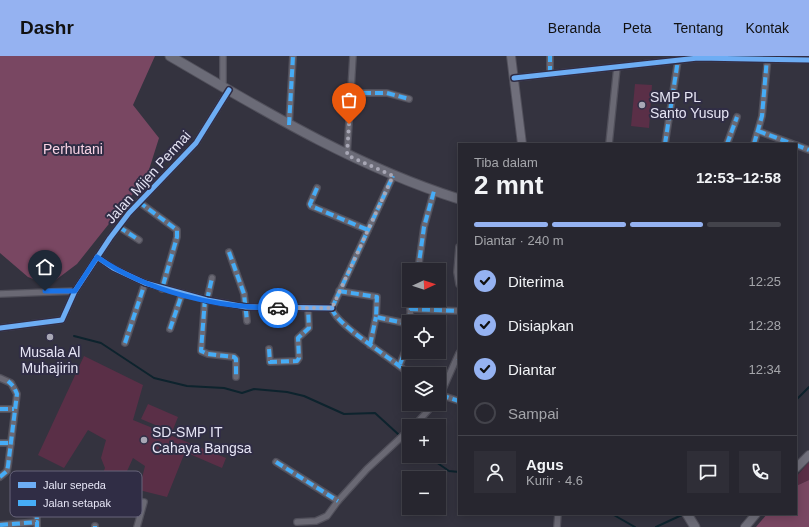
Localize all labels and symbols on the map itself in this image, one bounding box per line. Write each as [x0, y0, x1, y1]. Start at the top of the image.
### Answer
pin [332, 83, 366, 124]
place label: SMP PL Santo Yusup [650, 89, 729, 121]
marker: SMP PL Santo Yusup [637, 100, 647, 110]
street label: Jalan Mijen Permai [102, 127, 194, 227]
park label: Perhutani [43, 141, 103, 157]
pin [28, 250, 62, 291]
north arrow [402, 263, 446, 307]
courier [258, 288, 298, 328]
marker: Musala Al Muhajirin [45, 332, 55, 342]
place label: Musala Al Muhajirin [20, 344, 80, 376]
place label: SD-SMP IT Cahaya Bangsa [152, 424, 252, 456]
marker: SD-SMP IT Cahaya Bangsa [139, 435, 149, 445]
legend [10, 471, 142, 517]
text: Jalur sepeda [43, 479, 107, 491]
text: Jalan setapak [43, 497, 111, 509]

